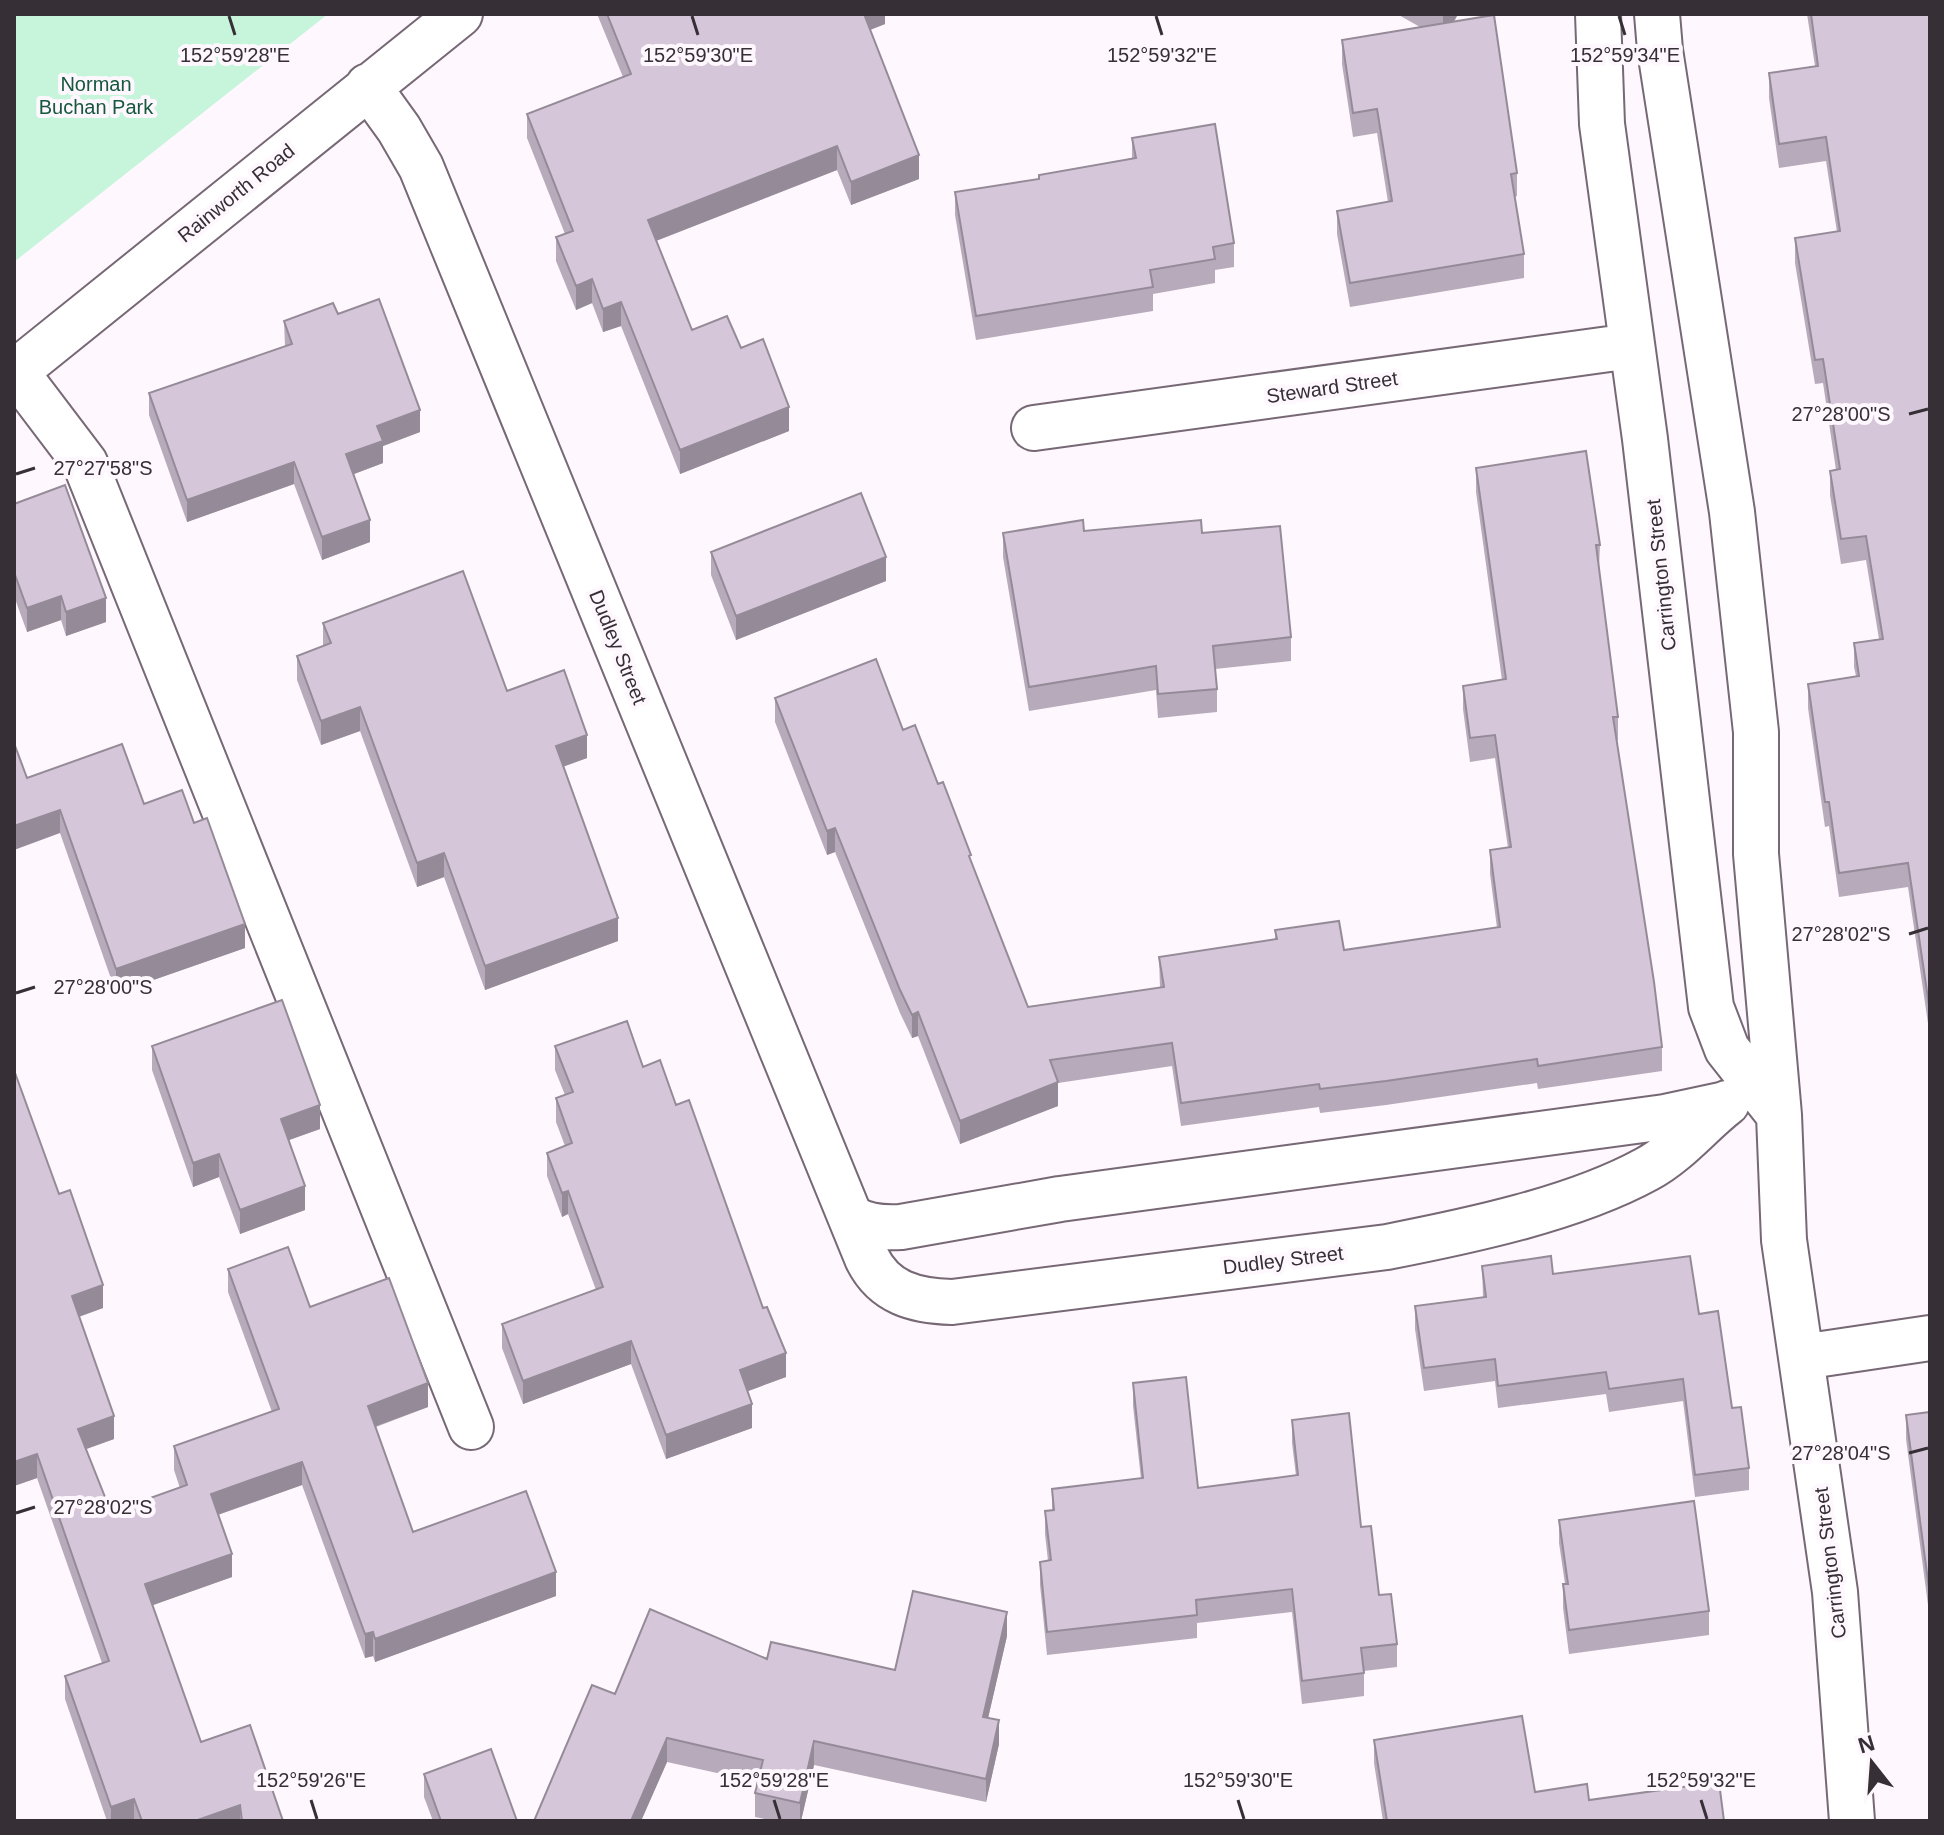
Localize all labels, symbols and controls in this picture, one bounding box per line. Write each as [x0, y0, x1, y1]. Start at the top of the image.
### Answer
text: 152°59'28"E [180, 44, 290, 66]
text: 152°59'30"E [643, 44, 753, 66]
text: 152°59'32"E [1107, 44, 1217, 66]
text: 152°59'34"E [1570, 44, 1680, 66]
park label: Norman Buchan Park [39, 73, 154, 118]
street label: Rainworth Road [173, 139, 299, 247]
street label: Steward Street [1265, 367, 1399, 407]
text: 27°28'00"S [1792, 403, 1891, 425]
text: 27°27'58"S [54, 457, 153, 479]
street label: Carrington Street [1642, 498, 1680, 652]
street label: Dudley Street [585, 587, 651, 708]
text: 27°28'02"S [1792, 923, 1891, 945]
text: 27°28'00"S [54, 976, 153, 998]
street label: Dudley Street [1222, 1242, 1345, 1278]
text: 27°28'04"S [1792, 1442, 1891, 1464]
street label: Carrington Street [1810, 1486, 1850, 1640]
text: 27°28'02"S [54, 1496, 153, 1518]
north arrow [1832, 1723, 1912, 1803]
text: N [1855, 1730, 1878, 1759]
text: 152°59'26"E [256, 1769, 366, 1791]
text: 152°59'28"E [719, 1769, 829, 1791]
text: 152°59'30"E [1183, 1769, 1293, 1791]
text: 152°59'32"E [1646, 1769, 1756, 1791]

